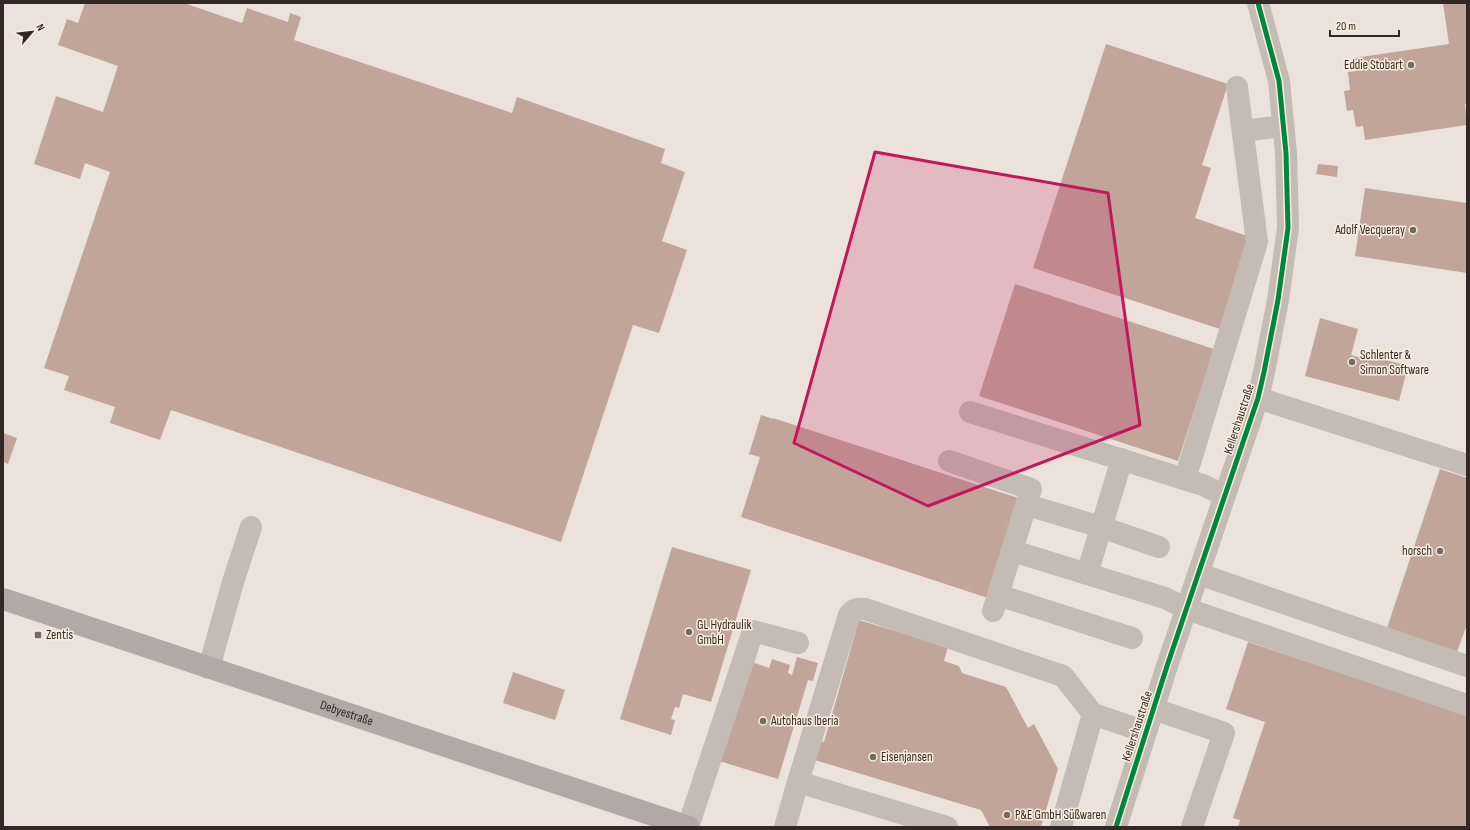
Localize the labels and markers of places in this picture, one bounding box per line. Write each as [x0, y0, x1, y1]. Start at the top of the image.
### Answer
place label: Eddie Stobart [1344, 57, 1403, 73]
marker: Eddie Stobart [1406, 60, 1416, 70]
place label: Adolf Vecqueray [1334, 222, 1405, 238]
marker: Adolf Vecqueray [1408, 225, 1418, 235]
place label: Schlenter & Simon Software [1360, 347, 1429, 378]
marker: Schlenter & Simon Software [1347, 357, 1357, 367]
place label: horsch [1402, 543, 1432, 559]
marker: horsch [1435, 546, 1445, 556]
place label: GL Hydraulik GmbH [697, 617, 751, 648]
place label: Zentis [46, 627, 73, 643]
marker: GL Hydraulik GmbH [684, 627, 694, 637]
marker: Zentis [33, 630, 43, 640]
place label: Autohaus Iberia [770, 713, 838, 729]
marker: Autohaus Iberia [758, 716, 768, 726]
place label: Eisenjansen [881, 749, 933, 765]
marker: Eisenjansen [868, 752, 878, 762]
place label: P&E GmbH Süßwaren [1015, 807, 1106, 823]
marker: P&E GmbH Süßwaren [1002, 810, 1012, 820]

